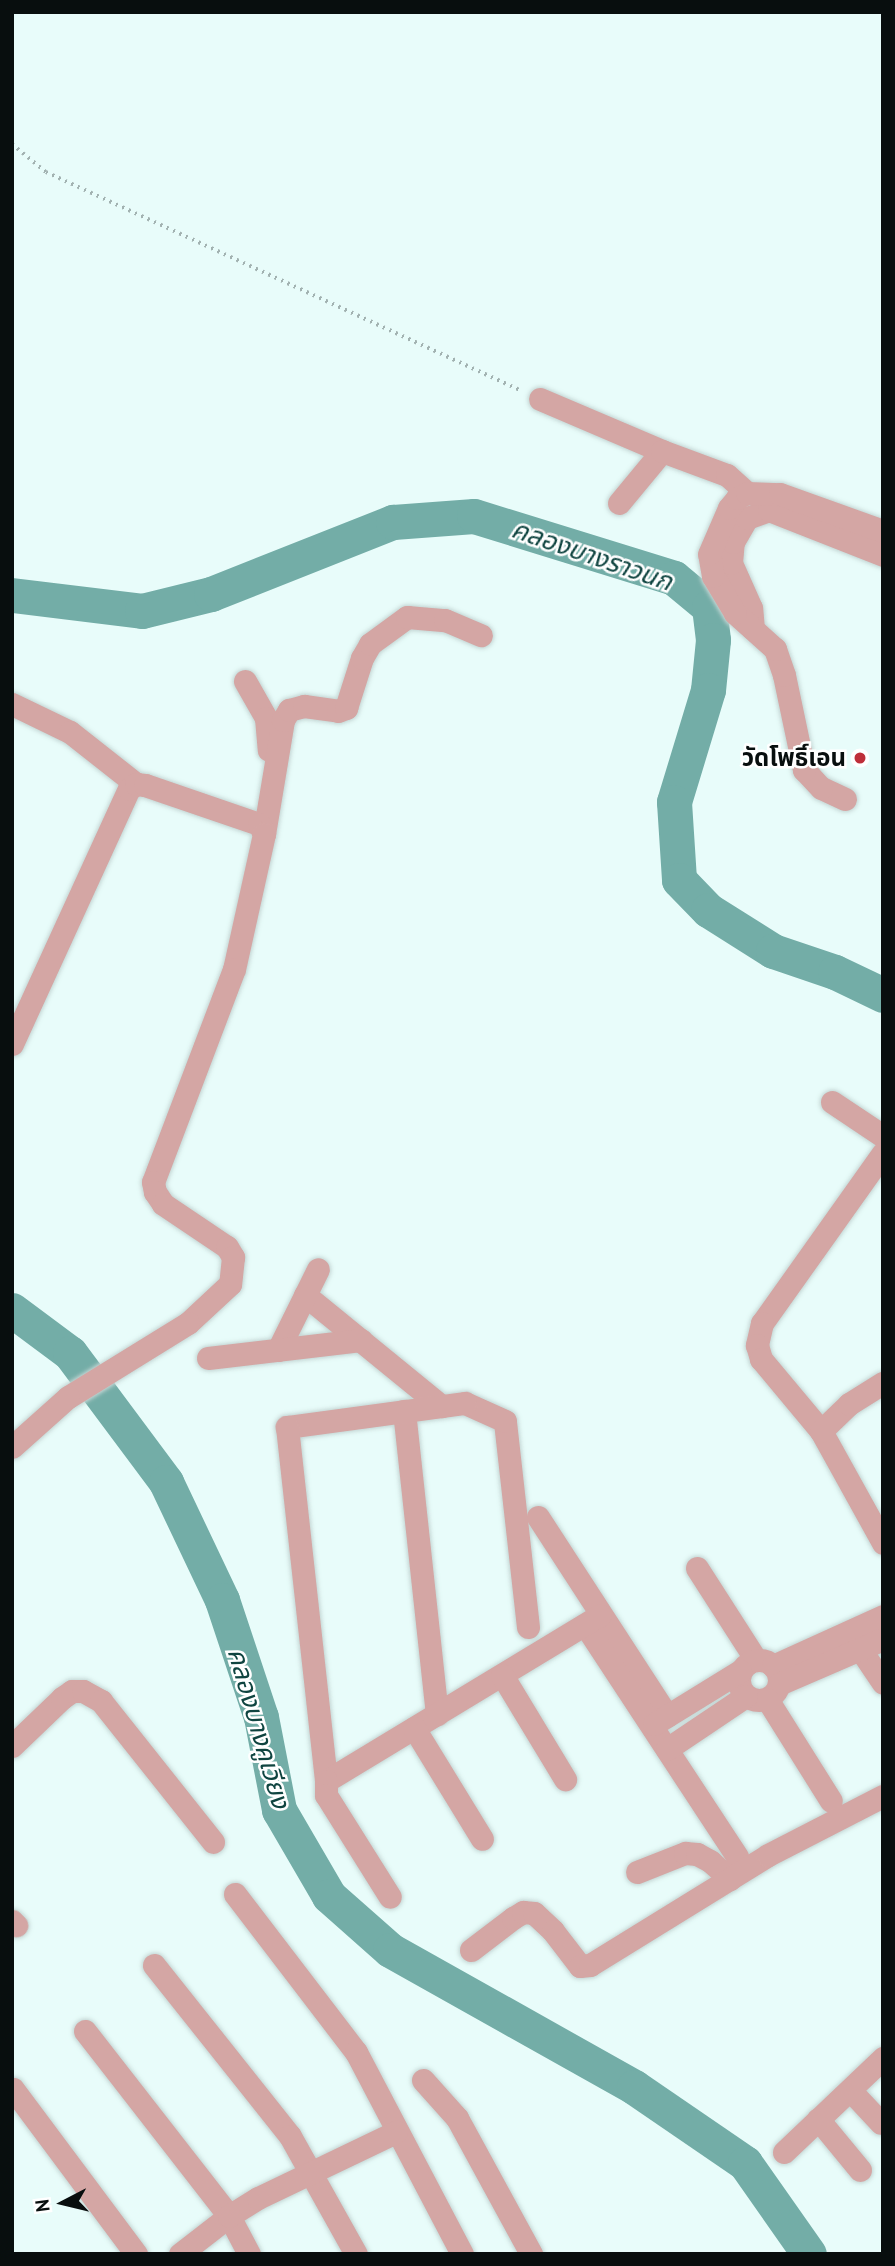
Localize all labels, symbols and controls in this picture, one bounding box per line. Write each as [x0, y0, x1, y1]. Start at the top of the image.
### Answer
water label: คลองบางราวนก [508, 513, 676, 597]
place label: วัดโพธิ์เอน [742, 744, 846, 772]
marker: วัดโพธิ์เอน [852, 750, 868, 766]
water label: คลองบางคูเวียง [221, 1644, 297, 1812]
north arrow [28, 2168, 98, 2238]
text: N [29, 2198, 55, 2213]

